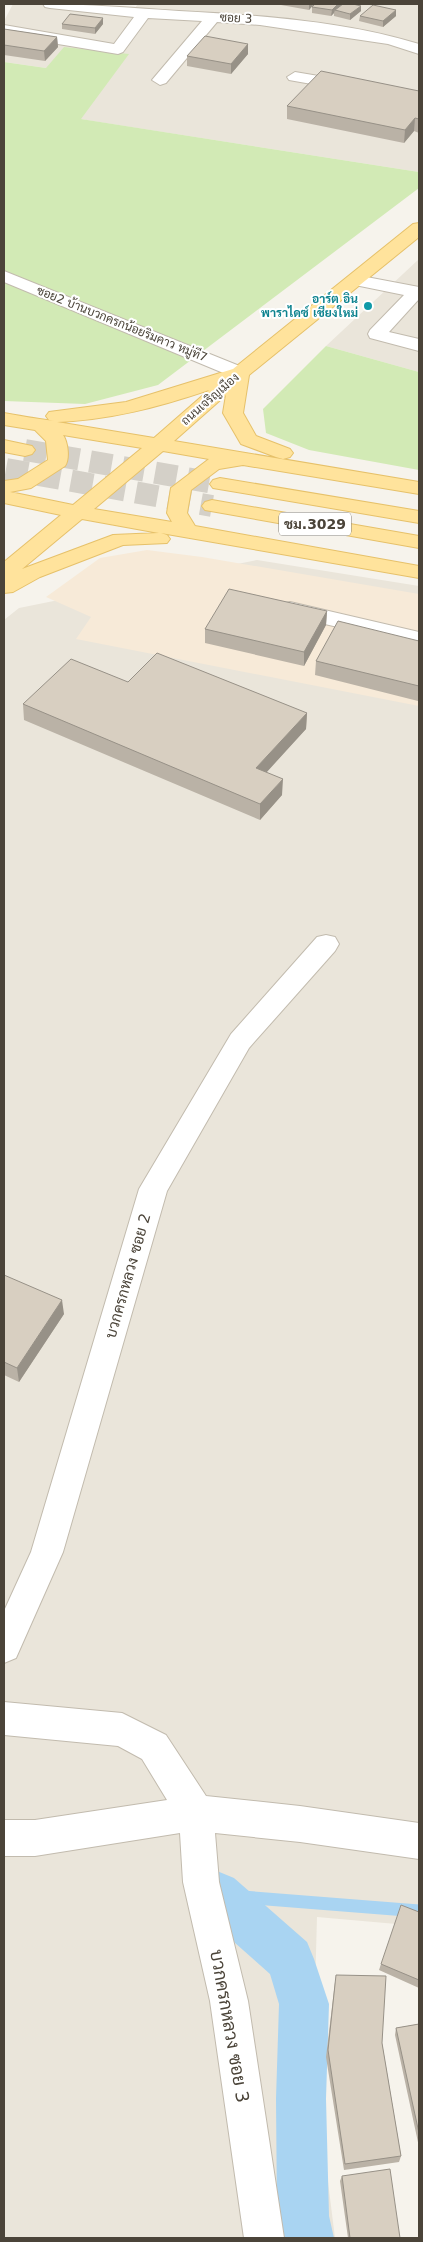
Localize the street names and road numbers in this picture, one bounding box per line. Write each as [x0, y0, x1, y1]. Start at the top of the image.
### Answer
street label: ซอย 3 [219, 10, 253, 26]
street label: ซอย2 บ้านบวกครกน้อยริมคาว หมู่ที7 [34, 282, 210, 366]
street label: ถนนเจริญเมือง [178, 370, 242, 428]
road number: ชม.3029 [279, 512, 351, 536]
street label: บวกครกหลวง ซอย 2 [102, 1211, 154, 1341]
street label: บวกครกหลวง ซอย 3 [206, 1948, 254, 2104]

